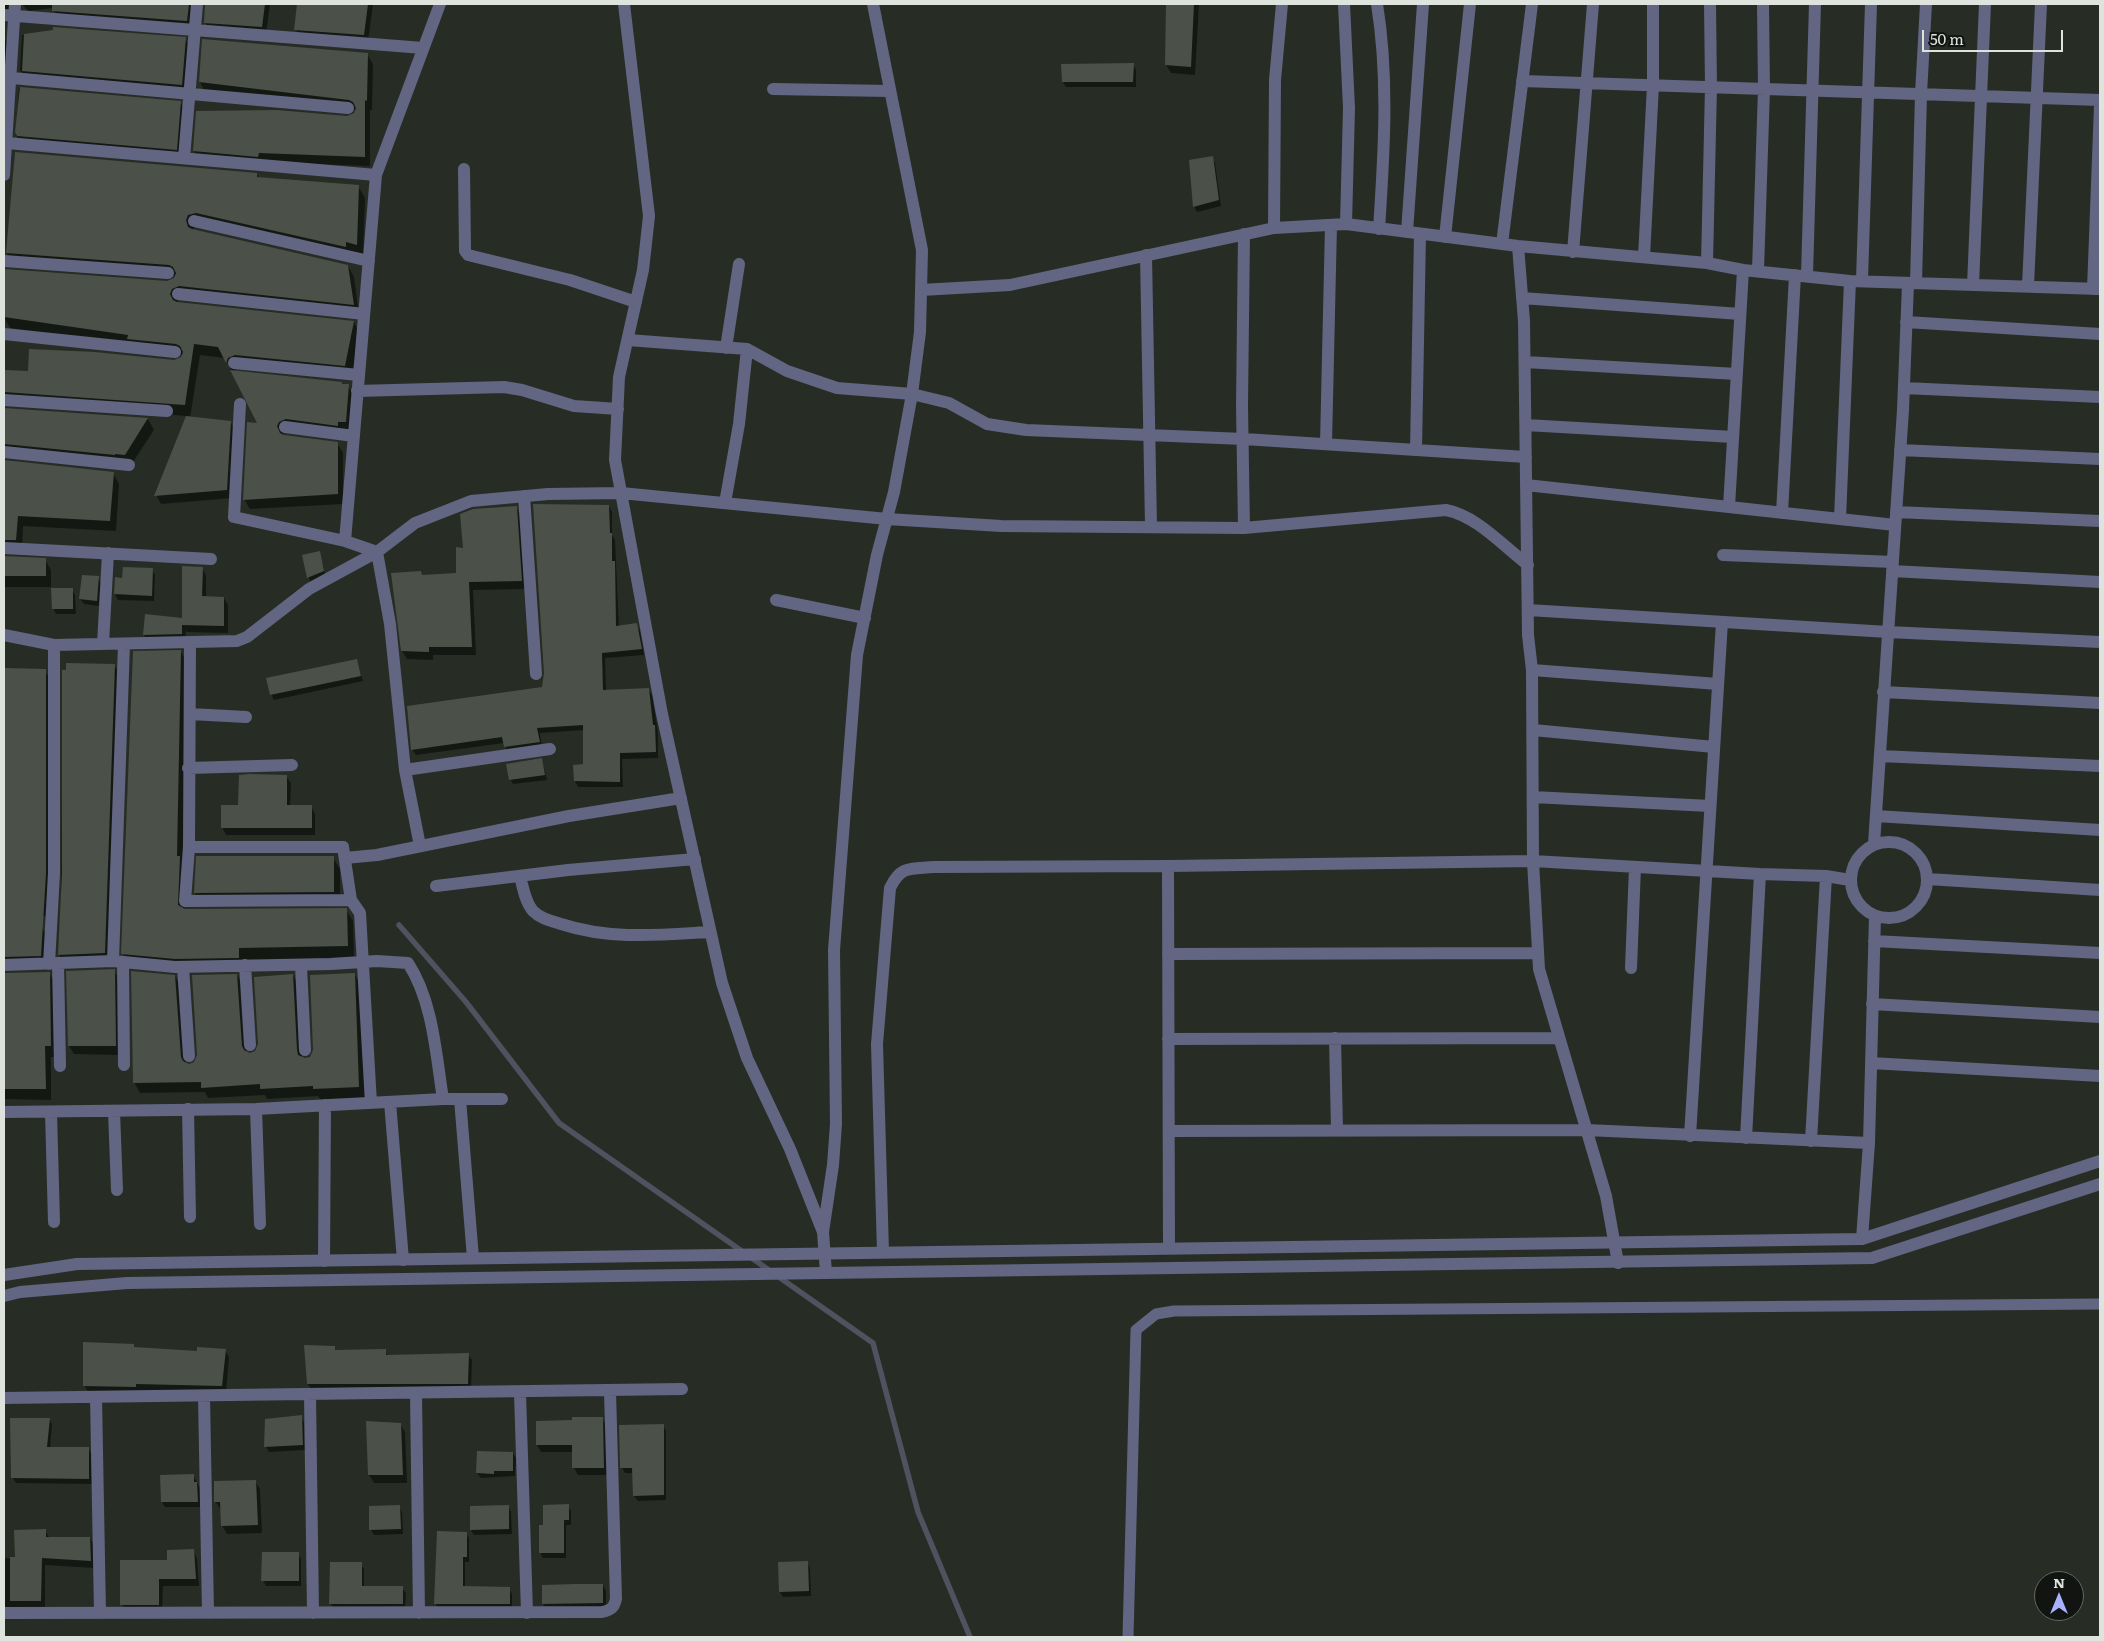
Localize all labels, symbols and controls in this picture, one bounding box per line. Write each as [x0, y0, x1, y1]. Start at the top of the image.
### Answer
scale bar [1924, 20, 2065, 52]
text: 50 m [1930, 27, 1964, 50]
north arrow [2034, 1571, 2084, 1621]
text: N [2053, 1572, 2065, 1592]

